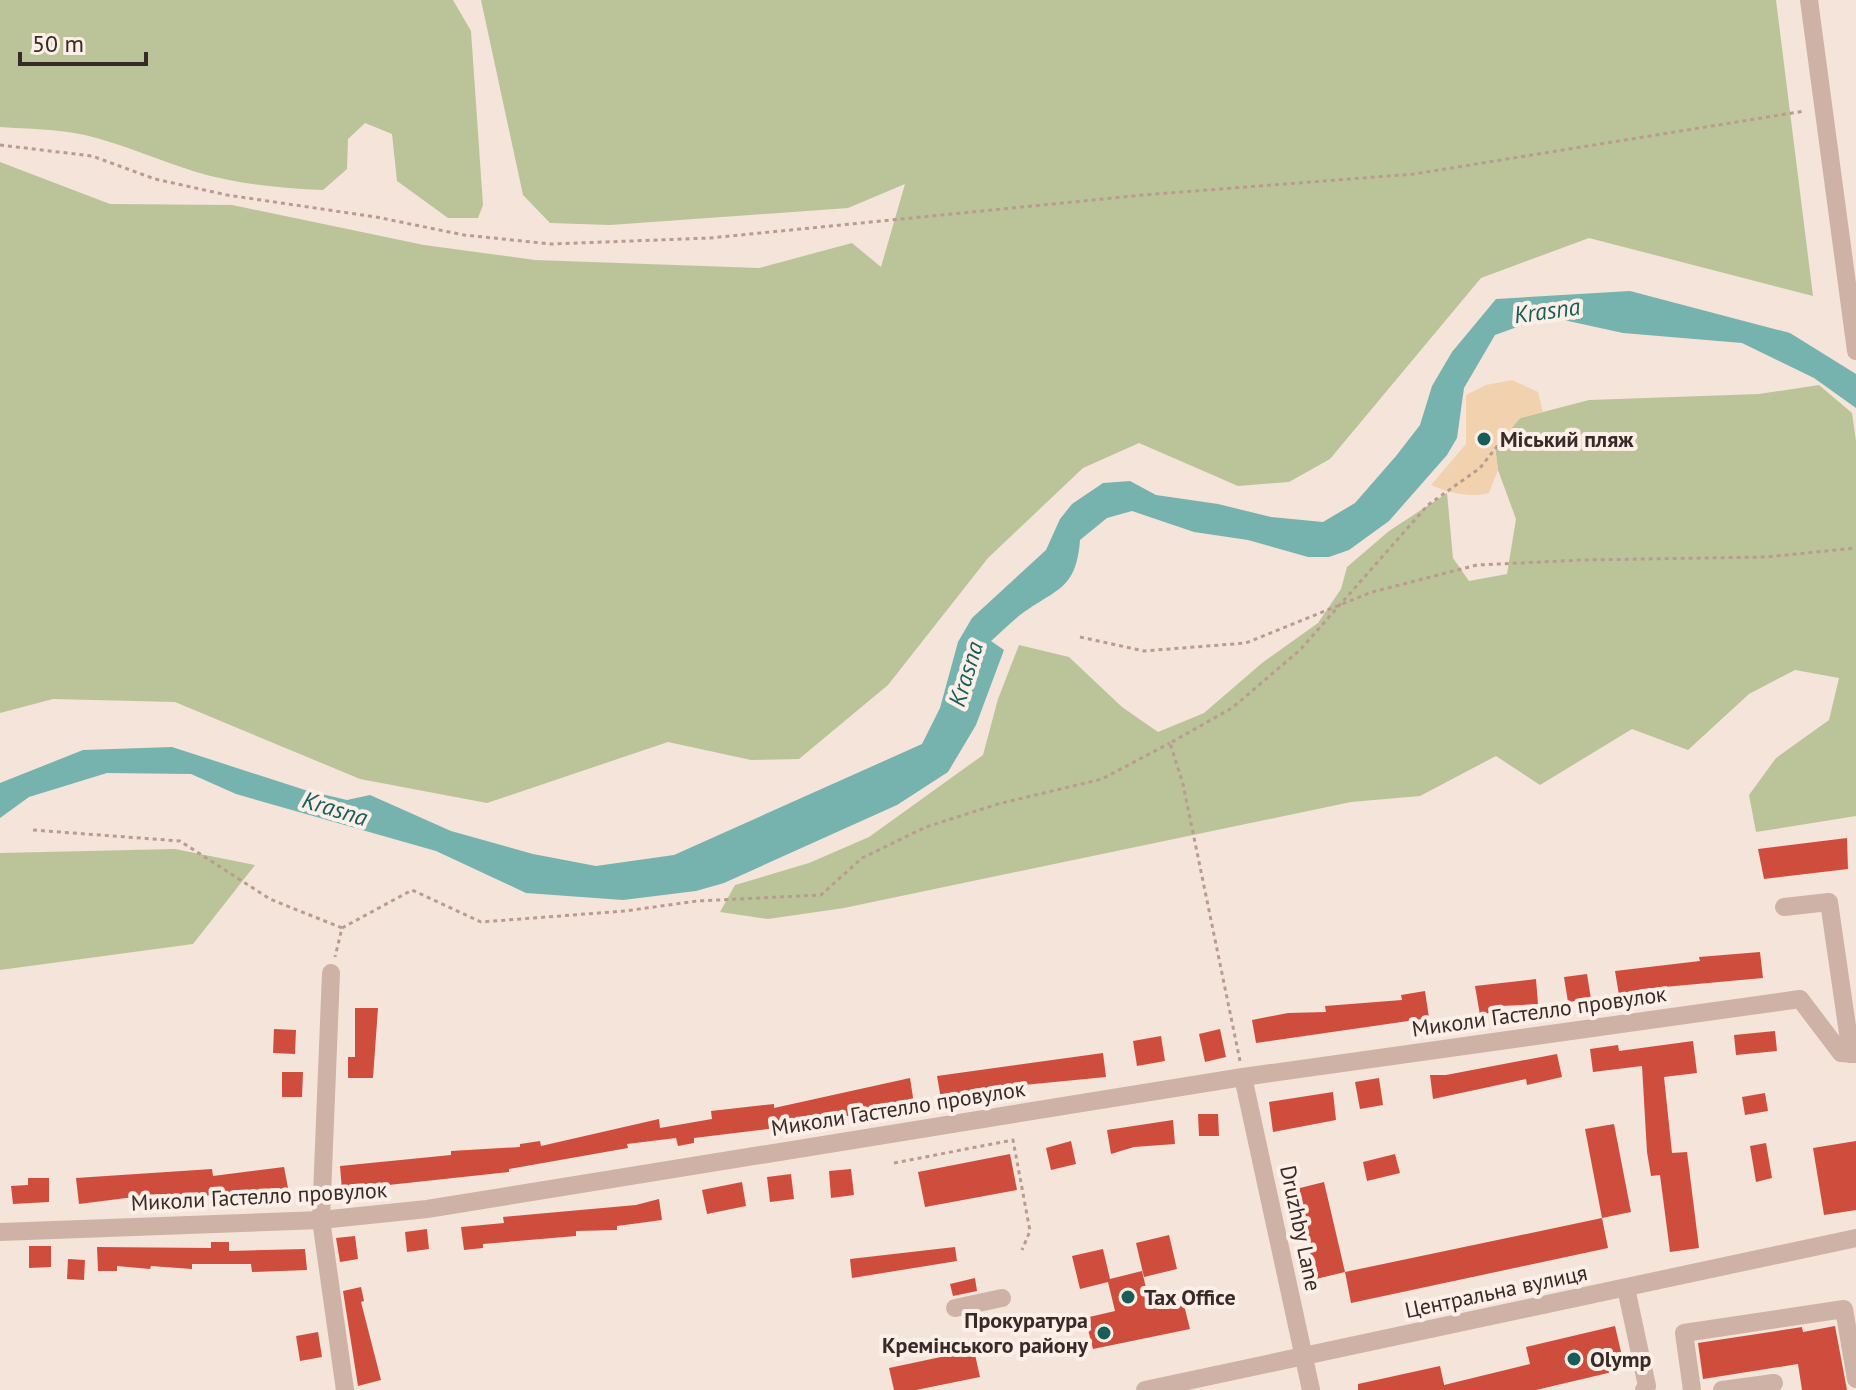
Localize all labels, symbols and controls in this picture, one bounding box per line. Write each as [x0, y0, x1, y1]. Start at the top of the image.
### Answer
scale bar [20, 16, 146, 66]
text: 50 m [32, 28, 84, 59]
water label: Krasna [1512, 290, 1582, 330]
place label: Міський пляж [1500, 425, 1634, 453]
marker: Міський пляж [1475, 430, 1493, 448]
water label: Krasna [941, 637, 990, 710]
water label: Krasna [299, 784, 372, 833]
street label: Миколи Гастелло провулок [1410, 979, 1669, 1043]
street label: Миколи Гастелло провулок [769, 1074, 1027, 1142]
street label: Druzhby Lane [1274, 1163, 1328, 1293]
street label: Миколи Гастелло провулок [130, 1175, 388, 1217]
street label: Центральна вулиця [1402, 1258, 1590, 1324]
place label: Tax Office [1144, 1283, 1236, 1311]
marker: Tax Office [1119, 1288, 1137, 1306]
place label: Прокуратура Кремінського району [882, 1306, 1088, 1359]
marker: Прокуратура Кремінського району [1095, 1324, 1113, 1342]
place label: Olymp [1590, 1345, 1651, 1373]
marker: Olymp [1565, 1350, 1583, 1368]

